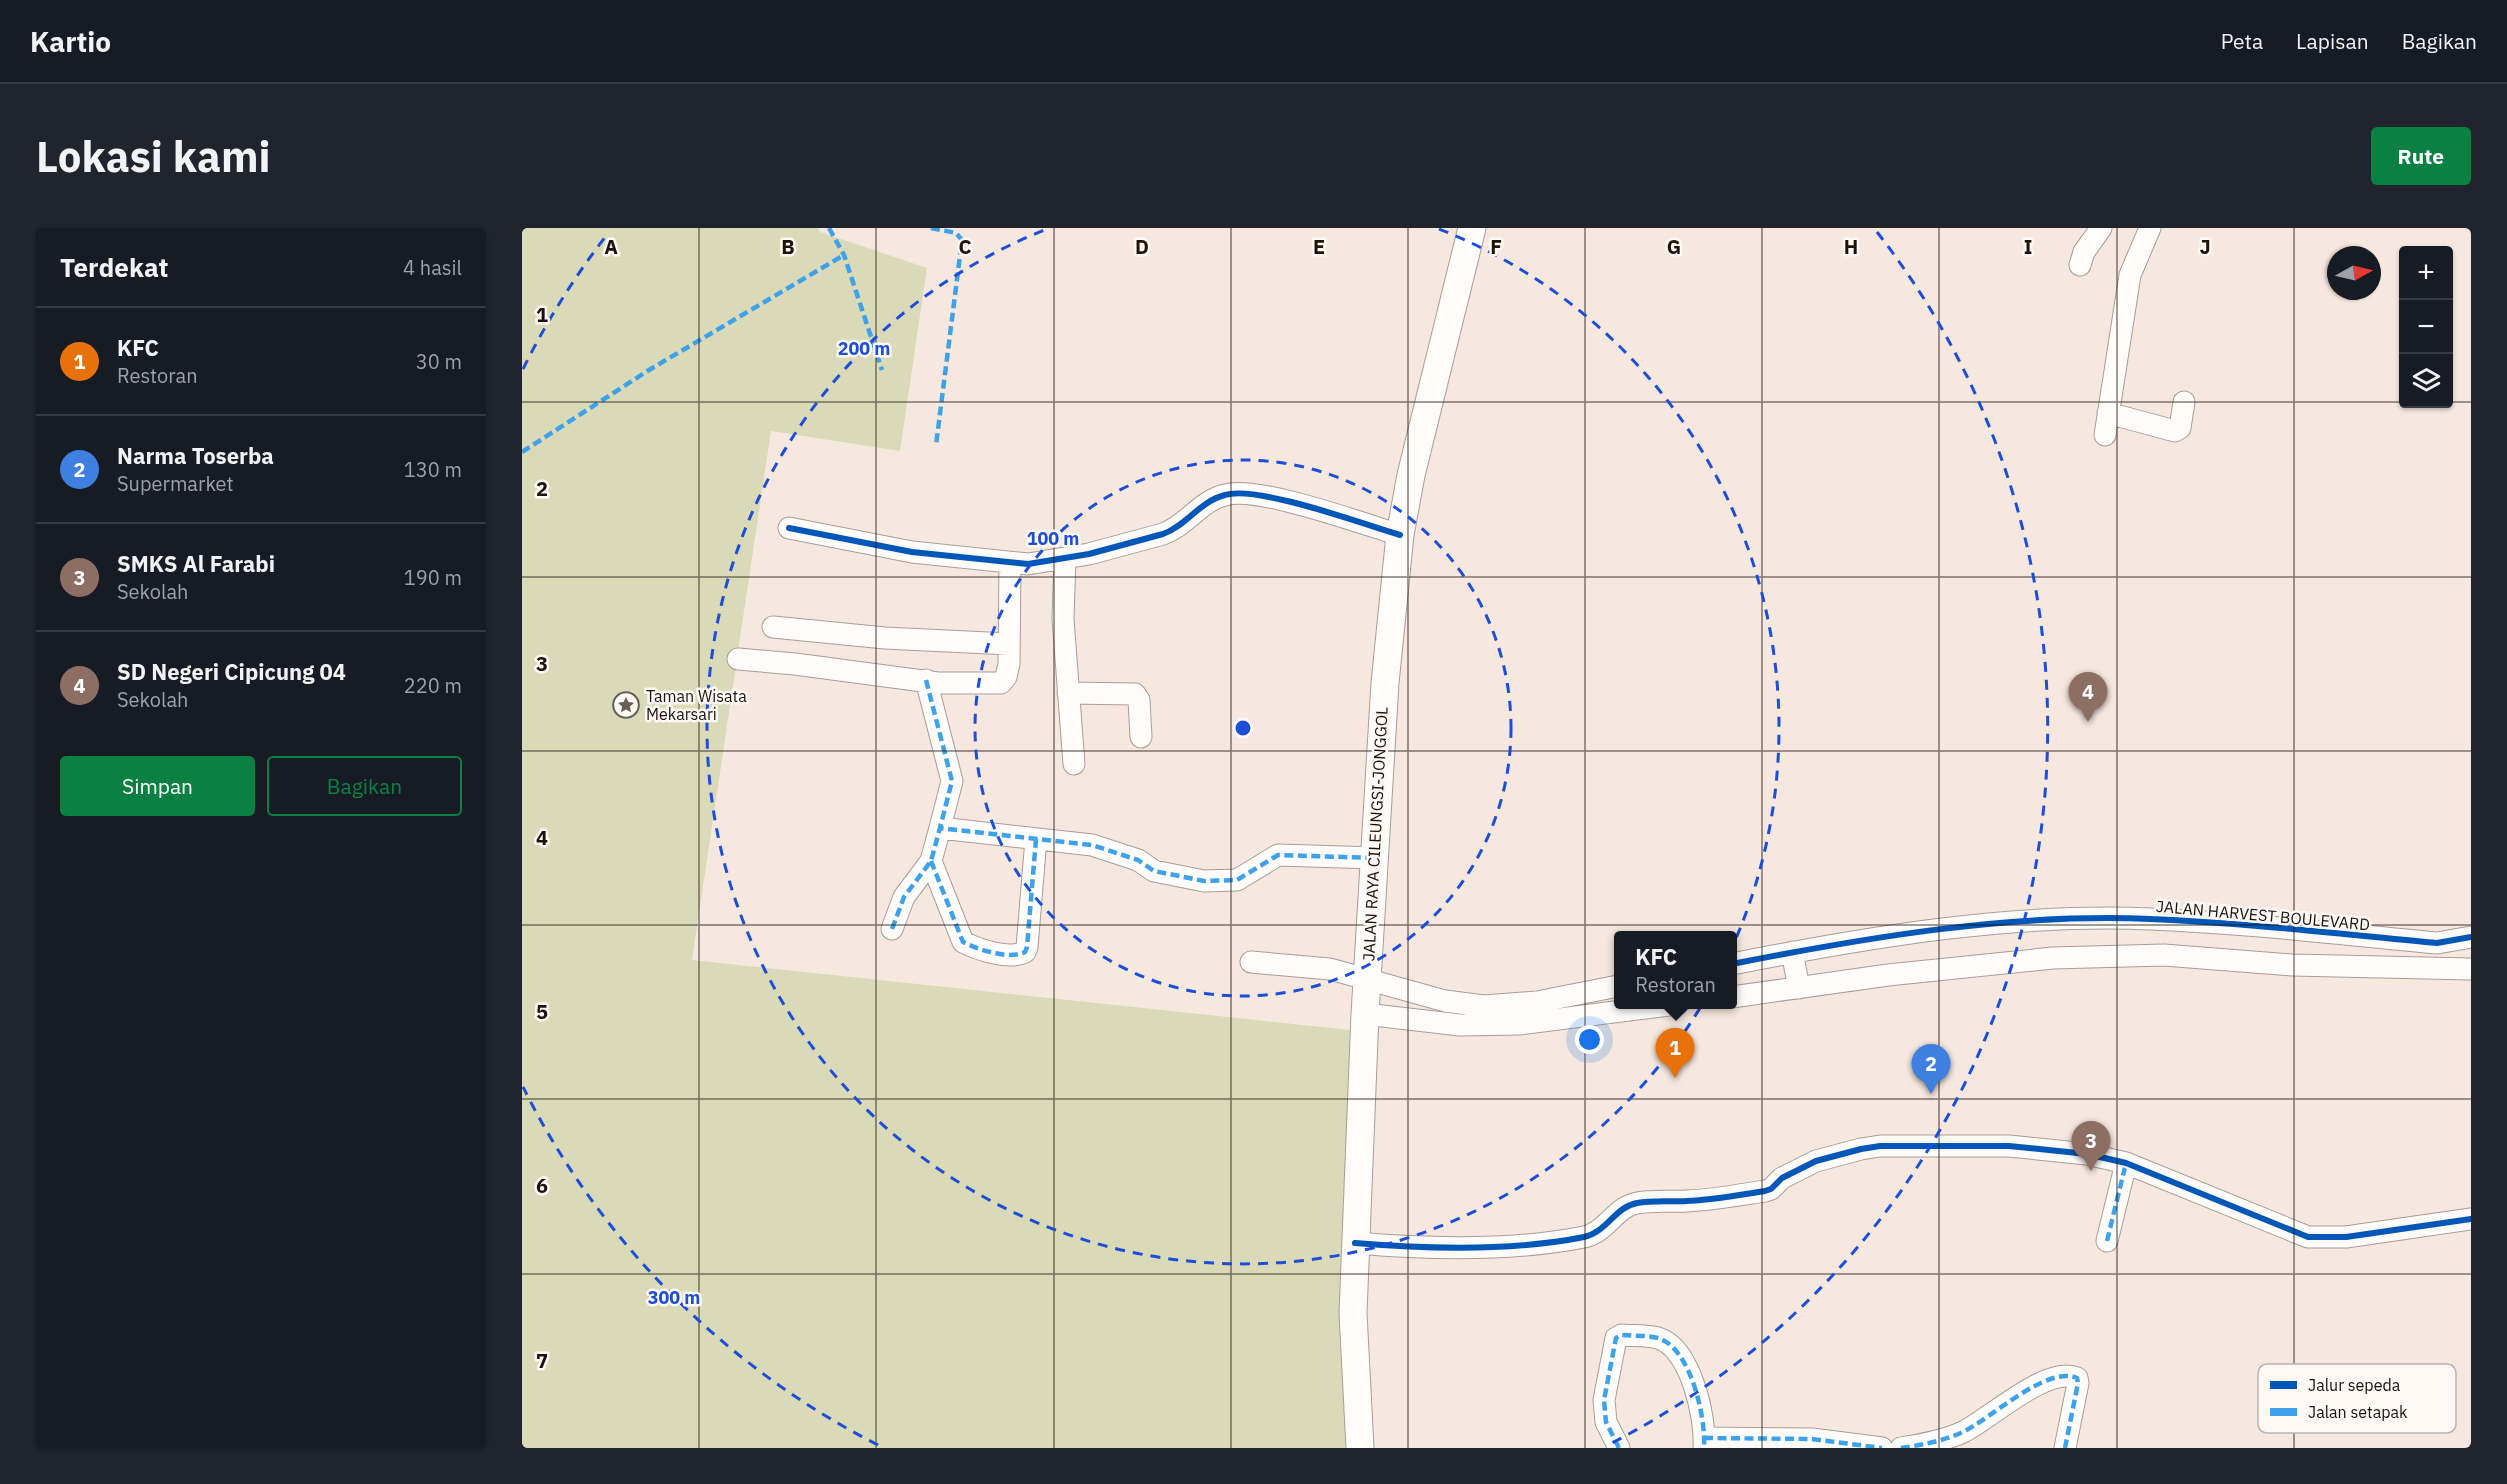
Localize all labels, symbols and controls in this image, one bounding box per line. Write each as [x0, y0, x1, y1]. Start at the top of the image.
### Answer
text: Kartio [30, 23, 111, 60]
text: Peta [2221, 27, 2263, 55]
text: Lapisan [2296, 27, 2369, 55]
text: Bagikan [2402, 27, 2477, 55]
button: Rute [2371, 127, 2471, 185]
text: Lokasi kami [36, 129, 270, 184]
text: A [604, 233, 618, 260]
text: B [781, 233, 795, 260]
text: C [958, 233, 972, 260]
text: D [1135, 233, 1149, 260]
text: E [1313, 233, 1325, 260]
text: F [1490, 233, 1502, 260]
text: G [1667, 233, 1681, 260]
text: H [1844, 233, 1858, 260]
text: I [2024, 233, 2032, 260]
text: J [2199, 233, 2211, 260]
north arrow [2327, 246, 2381, 300]
map controls [2399, 246, 2453, 408]
button: + [2399, 246, 2453, 300]
text: Terdekat [60, 250, 169, 284]
text: 4 hasil [403, 254, 462, 281]
button: − [2399, 300, 2453, 354]
text: 1 [536, 301, 548, 328]
text: KFC [117, 333, 159, 362]
text: 200 m [838, 337, 890, 360]
text: 1 [74, 348, 86, 375]
text: 30 m [416, 348, 462, 375]
button: layers [2399, 354, 2453, 408]
text: Restoran [117, 362, 198, 389]
text: Narma Toserba [117, 441, 274, 470]
text: 2 [74, 456, 86, 483]
text: 130 m [404, 456, 462, 483]
text: Supermarket [117, 470, 234, 497]
text: 2 [536, 475, 548, 502]
text: 100 m [1027, 527, 1079, 550]
text: SMKS Al Farabi [117, 549, 275, 578]
text: 3 [74, 564, 86, 591]
text: 190 m [404, 564, 462, 591]
text: Sekolah [117, 578, 188, 605]
text: 3 [536, 650, 548, 677]
text: SD Negeri Cipicung 04 [117, 657, 346, 686]
text: 4 [74, 672, 86, 699]
text: 220 m [404, 672, 462, 699]
pin: 4 [2068, 672, 2108, 722]
text: Sekolah [117, 686, 188, 713]
place label: Taman Wisata Mekarsari [646, 686, 747, 724]
place icon: Taman Wisata Mekarsari [611, 690, 641, 720]
street label: JALAN RAYA CILEUNGSI-JONGGOL [1358, 706, 1392, 962]
centre of rings [1233, 718, 1253, 738]
button: Simpan [60, 756, 255, 816]
button: Bagikan [267, 756, 462, 816]
text: 4 [536, 824, 548, 851]
street label: JALAN HARVEST BOULEVARD [2155, 896, 2371, 934]
popup [1614, 931, 1737, 1009]
text: KFC [1635, 942, 1677, 971]
text: Restoran [1635, 971, 1716, 998]
text: 5 [536, 998, 548, 1025]
your location [1575, 1025, 1604, 1054]
pin: 1 [1656, 1028, 1694, 1078]
pin: 2 [1912, 1044, 1950, 1094]
pin: 3 [2072, 1122, 2110, 1171]
text: 6 [536, 1172, 548, 1199]
text: 300 m [648, 1286, 700, 1309]
text: 7 [536, 1347, 548, 1374]
legend [2258, 1364, 2456, 1433]
text: Jalur sepeda [2308, 1375, 2401, 1395]
text: Jalan setapak [2308, 1402, 2408, 1422]

